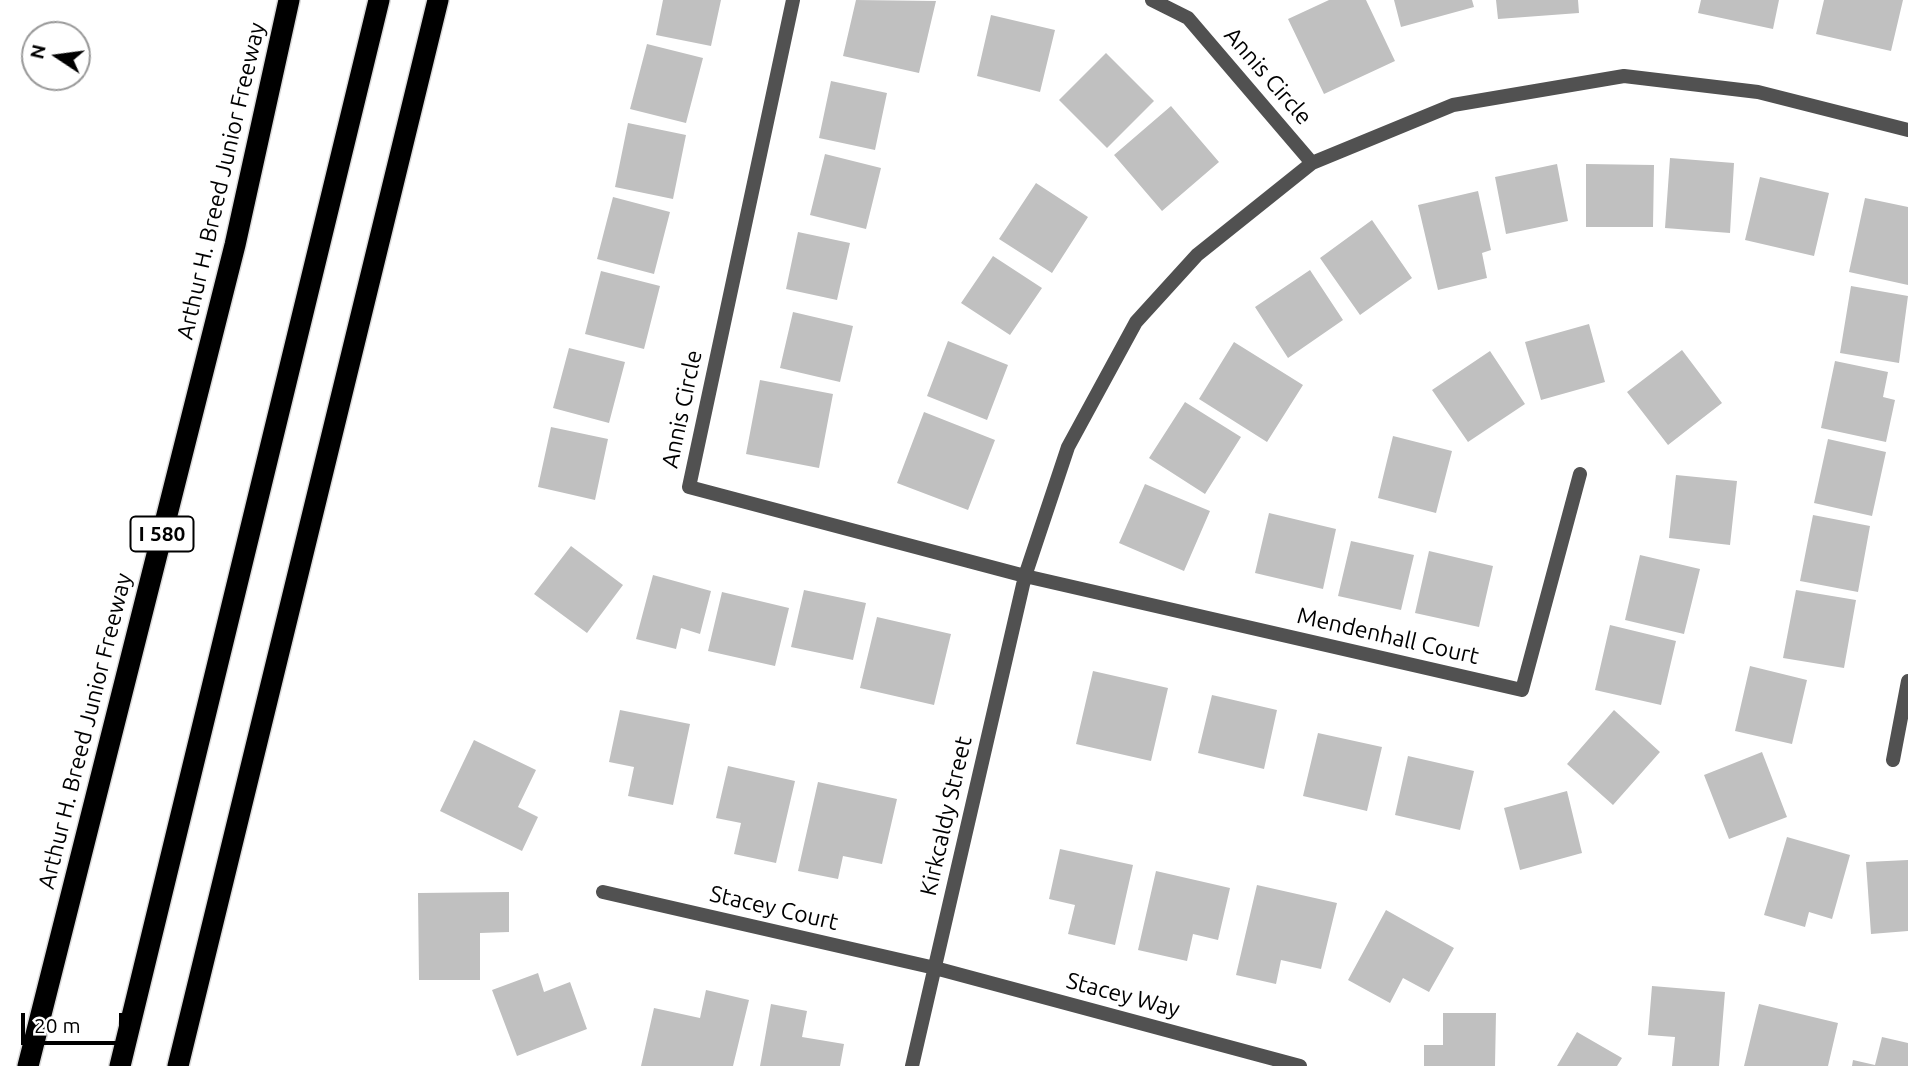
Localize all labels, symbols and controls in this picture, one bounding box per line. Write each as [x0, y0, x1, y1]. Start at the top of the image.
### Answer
street label: Arthur H. Breed Junior Freeway [171, 20, 271, 342]
north arrow [21, 21, 91, 91]
street label: Annis Circle [1218, 22, 1318, 130]
text: N [25, 42, 50, 61]
street label: Annis Circle [656, 348, 708, 470]
road number: I 580 [130, 516, 194, 552]
street label: Arthur H. Breed Junior Freeway [32, 570, 138, 892]
street label: Mendenhall Court [1294, 602, 1482, 670]
street label: Kirkcaldy Street [914, 734, 978, 898]
street label: Stacey Court [707, 880, 841, 936]
street label: Stacey Way [1063, 967, 1183, 1023]
scale bar [24, 1000, 126, 1044]
text: 20 m [34, 1013, 81, 1037]

